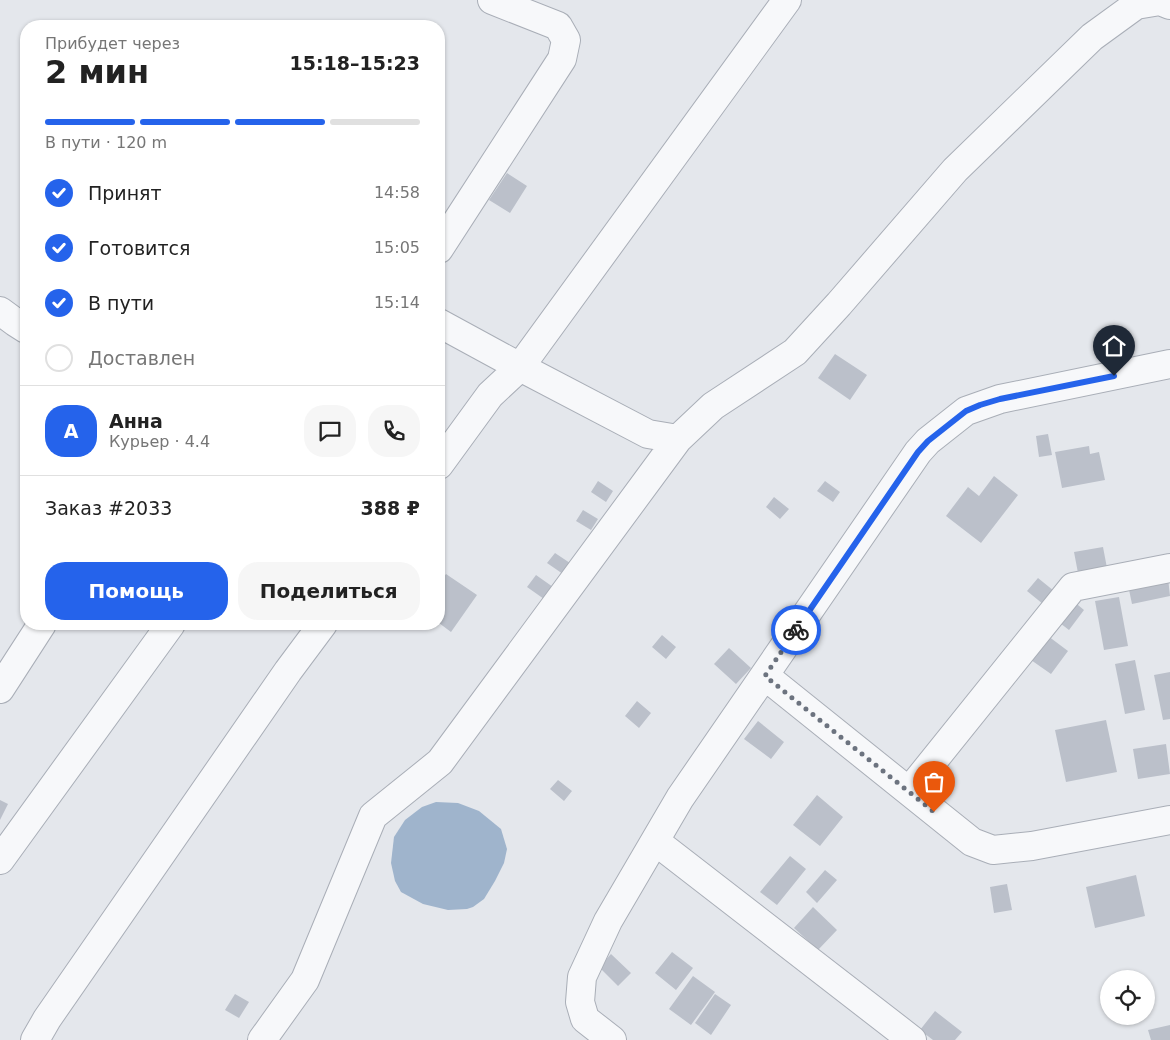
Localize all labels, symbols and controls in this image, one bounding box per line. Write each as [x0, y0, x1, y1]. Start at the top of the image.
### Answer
text: Прибудет через [45, 34, 180, 53]
text: 15:18–15:23 [290, 52, 420, 74]
text: 2 мин [45, 53, 149, 91]
text: В пути · 120 m [45, 133, 167, 152]
icon: check [45, 179, 73, 207]
text: Принят [88, 182, 162, 204]
text: 14:58 [374, 183, 420, 202]
icon: check [45, 234, 73, 262]
text: Готовится [88, 237, 190, 259]
text: 15:05 [374, 238, 420, 257]
icon: check [45, 289, 73, 317]
text: В пути [88, 292, 154, 314]
text: 15:14 [374, 293, 420, 312]
pin [1093, 325, 1135, 376]
icon: home [1100, 332, 1128, 360]
text: Доставлен [88, 347, 195, 369]
button: chat [304, 405, 356, 457]
button: phone [368, 405, 420, 457]
text: Анна [109, 410, 163, 432]
text: А [64, 420, 78, 442]
text: Курьер · 4.4 [109, 432, 210, 451]
text: Заказ #2033 [45, 497, 172, 519]
text: 388 ₽ [361, 497, 420, 519]
button: Помощь [45, 562, 228, 620]
button: Поделиться [238, 562, 420, 620]
courier [771, 605, 821, 655]
icon: bike [782, 616, 810, 644]
pin [913, 761, 955, 812]
icon: bag [920, 768, 948, 796]
map controls [1100, 970, 1155, 1025]
button: locate [1100, 970, 1155, 1025]

